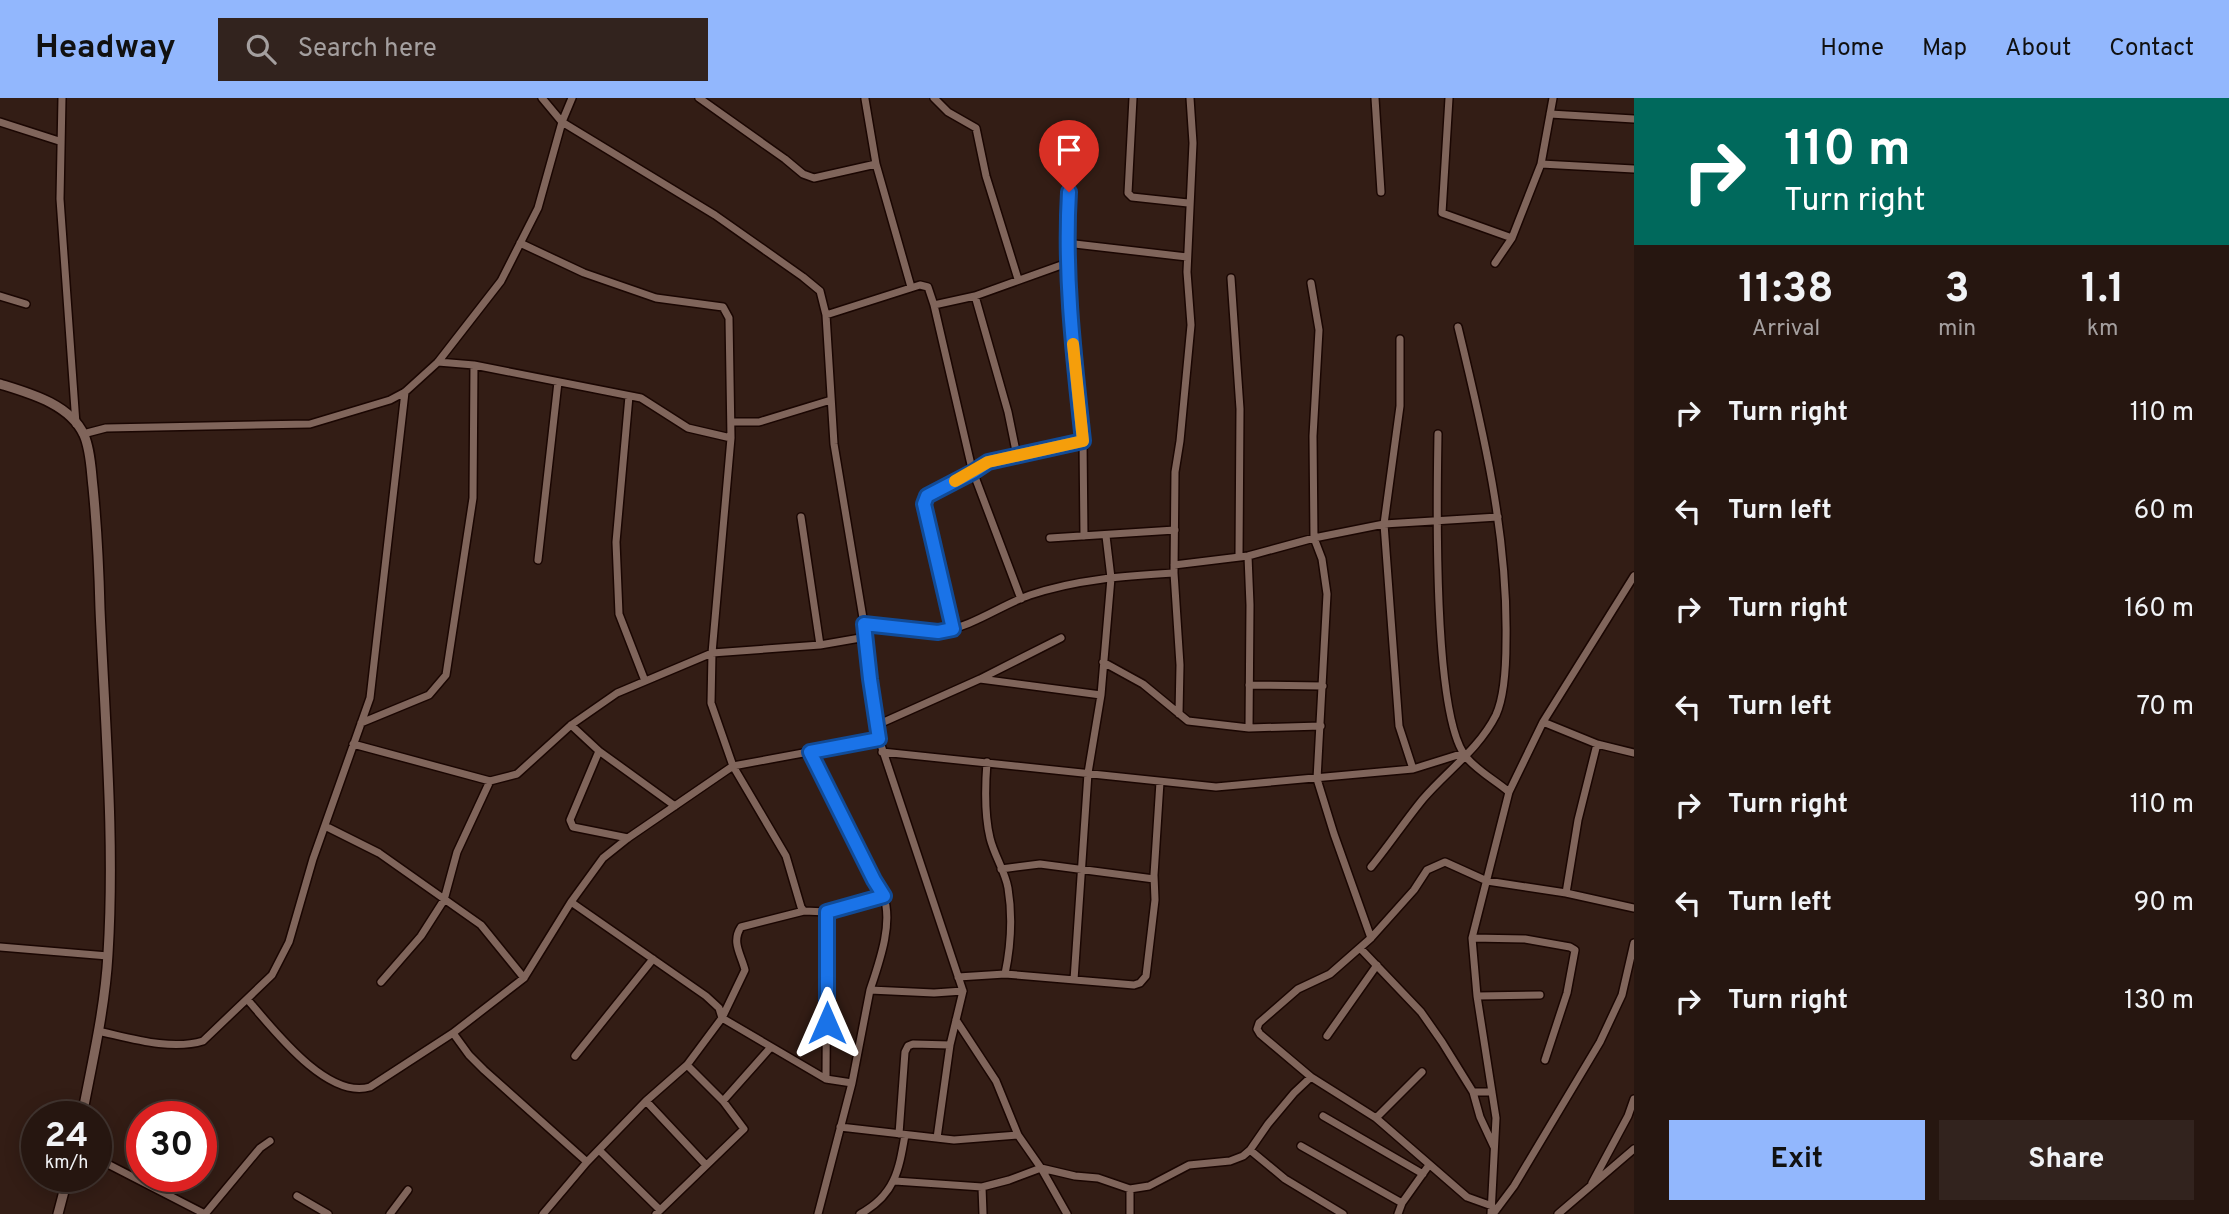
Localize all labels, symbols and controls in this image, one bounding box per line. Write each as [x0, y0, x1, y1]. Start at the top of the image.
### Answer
search box [218, 18, 708, 81]
text: Headway [35, 28, 176, 70]
icon: search [242, 30, 280, 68]
text: Search here [298, 33, 437, 66]
text: Home [1820, 34, 1884, 64]
text: Map [1922, 34, 1967, 64]
text: About [2005, 34, 2071, 64]
text: Contact [2109, 34, 2194, 64]
pin [1039, 120, 1099, 192]
text: 110 m [1784, 121, 1911, 183]
icon: right [1669, 126, 1760, 217]
icon: arrive [1050, 131, 1088, 169]
text: Turn right [1784, 182, 1926, 222]
text: 11:38 [1738, 264, 1834, 317]
text: 3 [1945, 264, 1970, 317]
text: 1.1 [2081, 264, 2125, 317]
text: Arrival [1752, 315, 1820, 344]
text: min [1938, 315, 1976, 344]
text: km [2087, 315, 2119, 344]
icon: right [1669, 394, 1707, 432]
text: Turn right [1728, 397, 1848, 430]
text: 110 m [2130, 397, 2194, 430]
icon: left [1669, 492, 1707, 530]
text: Turn left [1728, 495, 1832, 528]
text: 60 m [2134, 495, 2194, 528]
icon: right [1669, 590, 1707, 628]
text: Turn right [1728, 593, 1848, 626]
text: 160 m [2124, 593, 2194, 626]
icon: left [1669, 688, 1707, 726]
text: Turn left [1728, 691, 1832, 724]
text: 70 m [2136, 691, 2194, 724]
icon: right [1669, 786, 1707, 824]
text: Turn right [1728, 789, 1848, 822]
text: 110 m [2130, 789, 2194, 822]
icon: left [1669, 884, 1707, 922]
text: Turn left [1728, 887, 1832, 920]
text: 90 m [2134, 887, 2194, 920]
icon: right [1669, 982, 1707, 1020]
text: Turn right [1728, 985, 1848, 1018]
text: 130 m [2124, 985, 2194, 1018]
position arrow [790, 986, 864, 1060]
speed limit sign: 30 [126, 1101, 217, 1192]
text: 24 [45, 1115, 88, 1159]
button: Exit [1669, 1120, 1925, 1200]
button: Share [1939, 1120, 2194, 1200]
text: km/h [45, 1152, 88, 1175]

